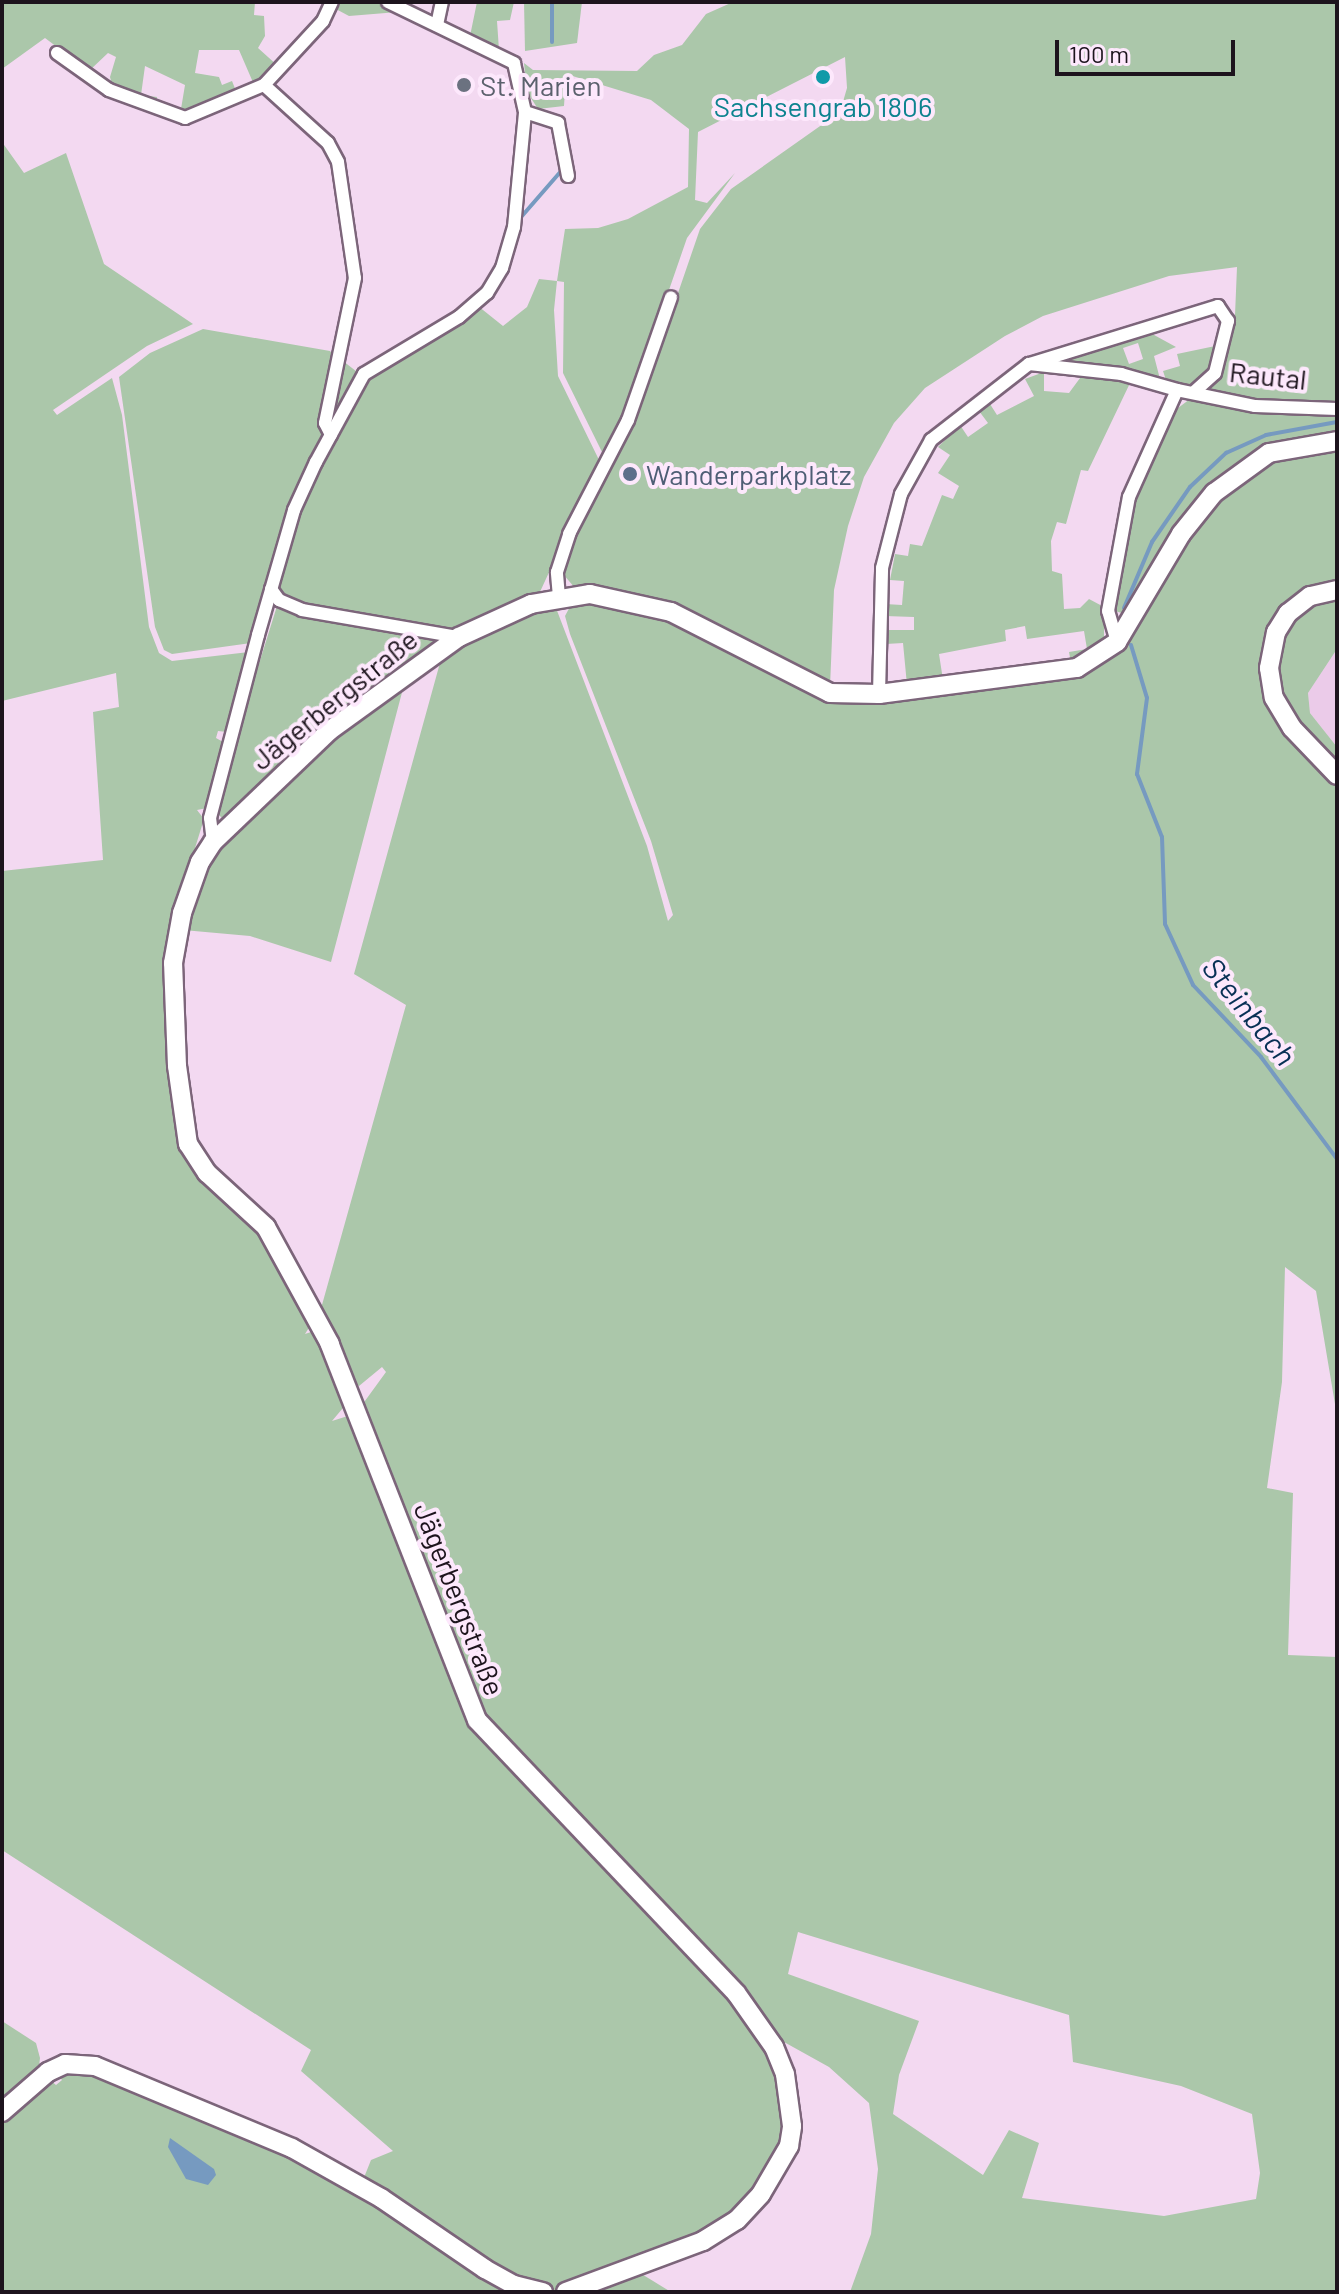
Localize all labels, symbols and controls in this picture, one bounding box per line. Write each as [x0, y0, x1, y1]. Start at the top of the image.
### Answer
scale bar [1059, 24, 1239, 74]
text: 100 m [1069, 39, 1129, 68]
place label: St. Marien [480, 68, 602, 102]
marker: Sachsengrab 1806 [814, 68, 832, 86]
marker: St. Marien [455, 76, 473, 94]
place label: Sachsengrab 1806 [714, 89, 932, 123]
street label: Rautal [1228, 354, 1308, 396]
place label: Wanderparkplatz [646, 457, 852, 491]
marker: Wanderparkplatz [621, 465, 639, 483]
street label: Jägerbergstraße [244, 622, 424, 776]
water label: Steinbach [1196, 950, 1304, 1072]
street label: Jägerbergstraße [408, 1498, 512, 1700]

